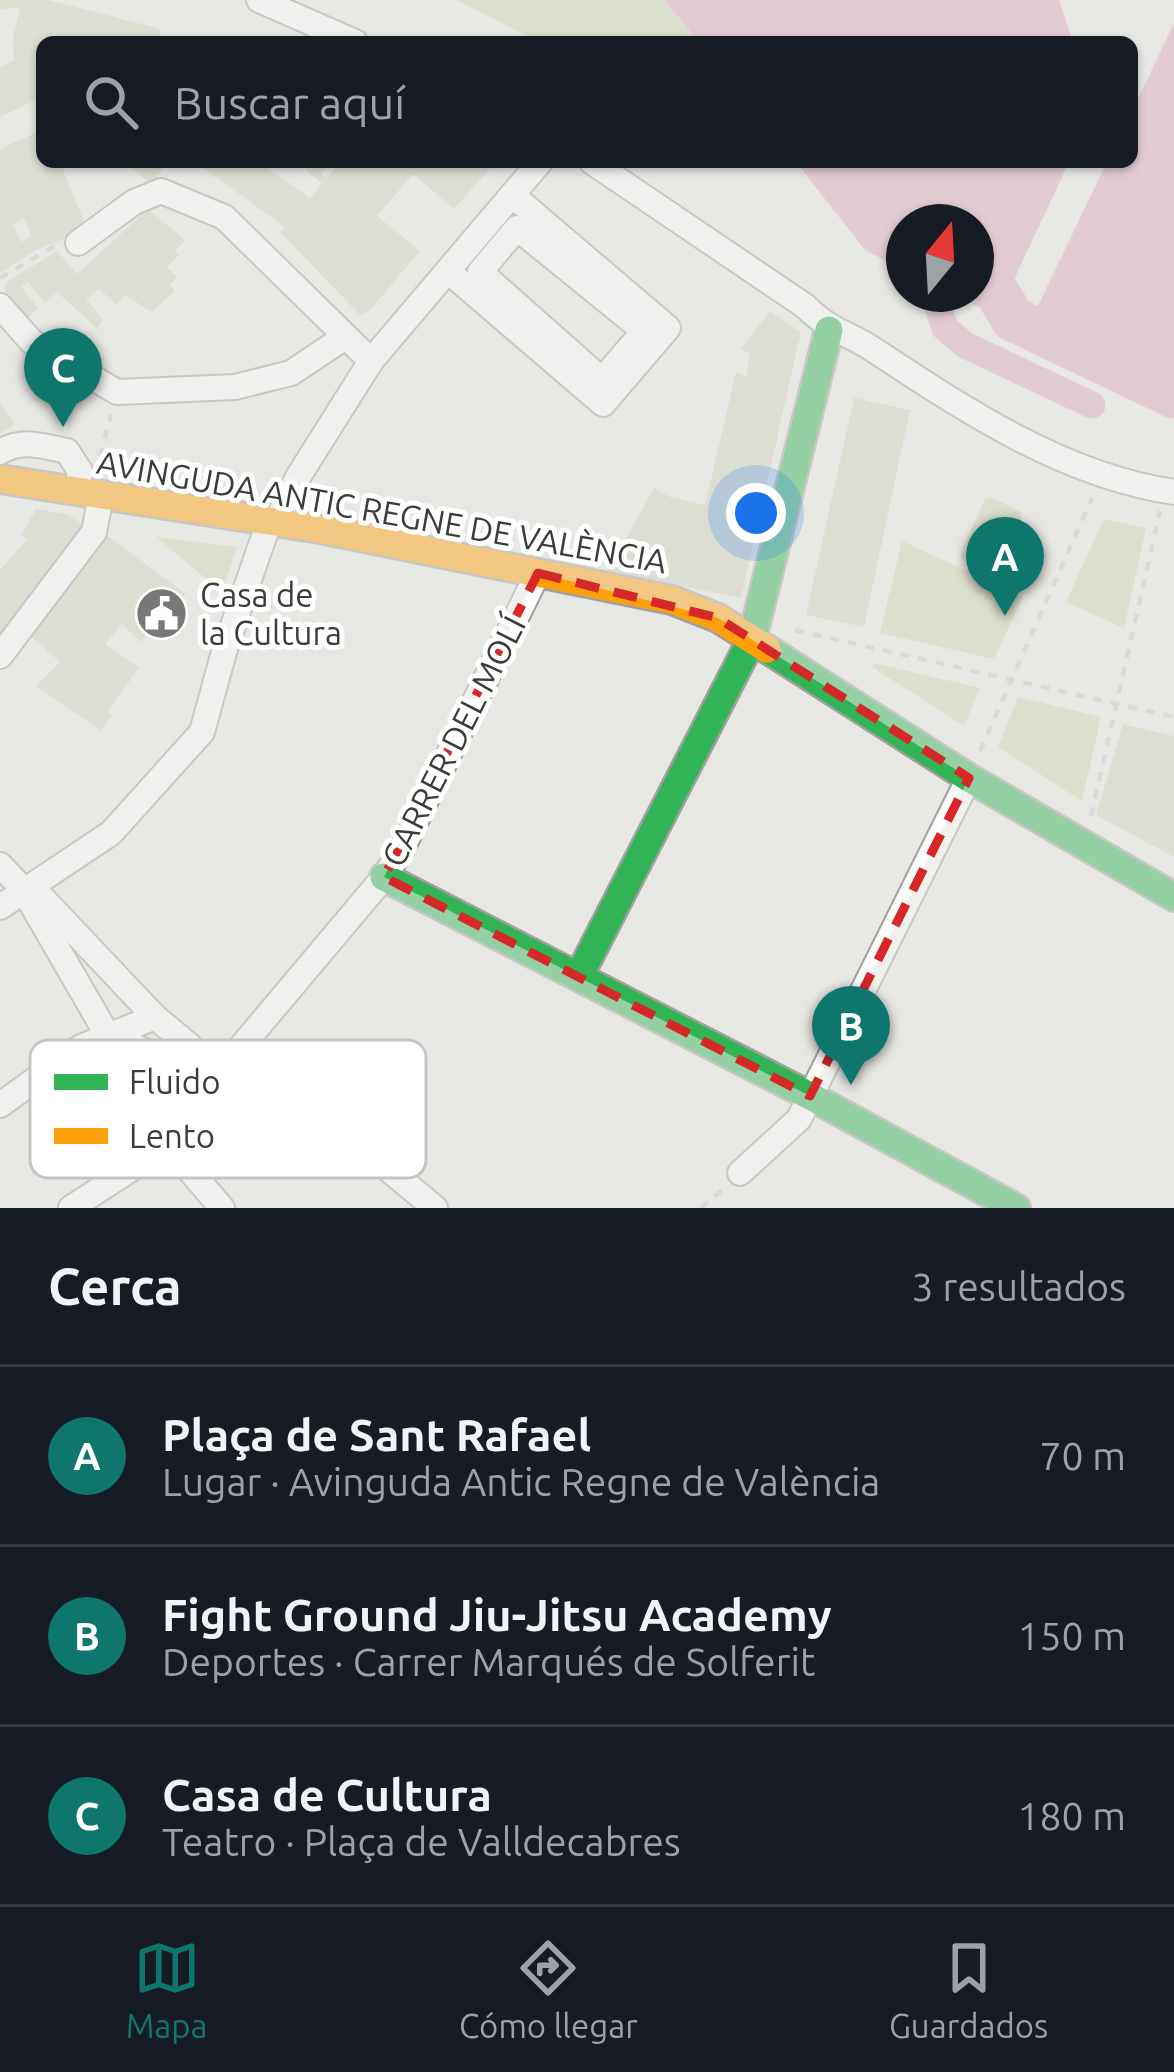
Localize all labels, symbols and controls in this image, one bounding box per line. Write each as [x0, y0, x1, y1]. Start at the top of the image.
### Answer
search box [36, 36, 1138, 168]
icon: search [78, 69, 144, 135]
text: Buscar aquí [174, 77, 405, 128]
north arrow [886, 204, 994, 312]
pin: C [24, 328, 102, 427]
street label: AVINGUDA ANTIC REGNE DE VALÈNCIA [94, 441, 671, 579]
your location [726, 483, 786, 543]
pin: A [966, 517, 1044, 616]
place label: Casa de la Cultura [200, 576, 342, 651]
public building icon: Casa de la Cultura [133, 585, 189, 641]
street label: CARRER DEL MOLÍ [372, 608, 532, 872]
pin: B [812, 986, 890, 1085]
legend [30, 1040, 426, 1178]
text: Fluido [129, 1063, 220, 1100]
text: Lento [129, 1117, 215, 1154]
text: Cerca [48, 1257, 182, 1315]
text: 3 resultados [912, 1265, 1126, 1308]
text: Plaça de Sant Rafael [162, 1409, 591, 1460]
text: A [73, 1434, 101, 1477]
text: 70 m [1039, 1434, 1126, 1477]
text: Lugar · Avinguda Antic Regne de València [162, 1460, 880, 1503]
text: Fight Ground Jiu-Jitsu Academy [162, 1589, 832, 1640]
text: B [74, 1614, 100, 1657]
text: 150 m [1017, 1614, 1126, 1657]
text: Deportes · Carrer Marqués de Solferit [162, 1640, 815, 1683]
text: Casa de Cultura [162, 1769, 492, 1820]
text: C [75, 1794, 99, 1837]
text: 180 m [1017, 1794, 1126, 1837]
text: Teatro · Plaça de Valldecabres [162, 1820, 681, 1863]
tab: Mapa [126, 1935, 208, 2044]
tab: Cómo llegar [459, 1935, 638, 2044]
tab: Guardados [889, 1935, 1048, 2044]

